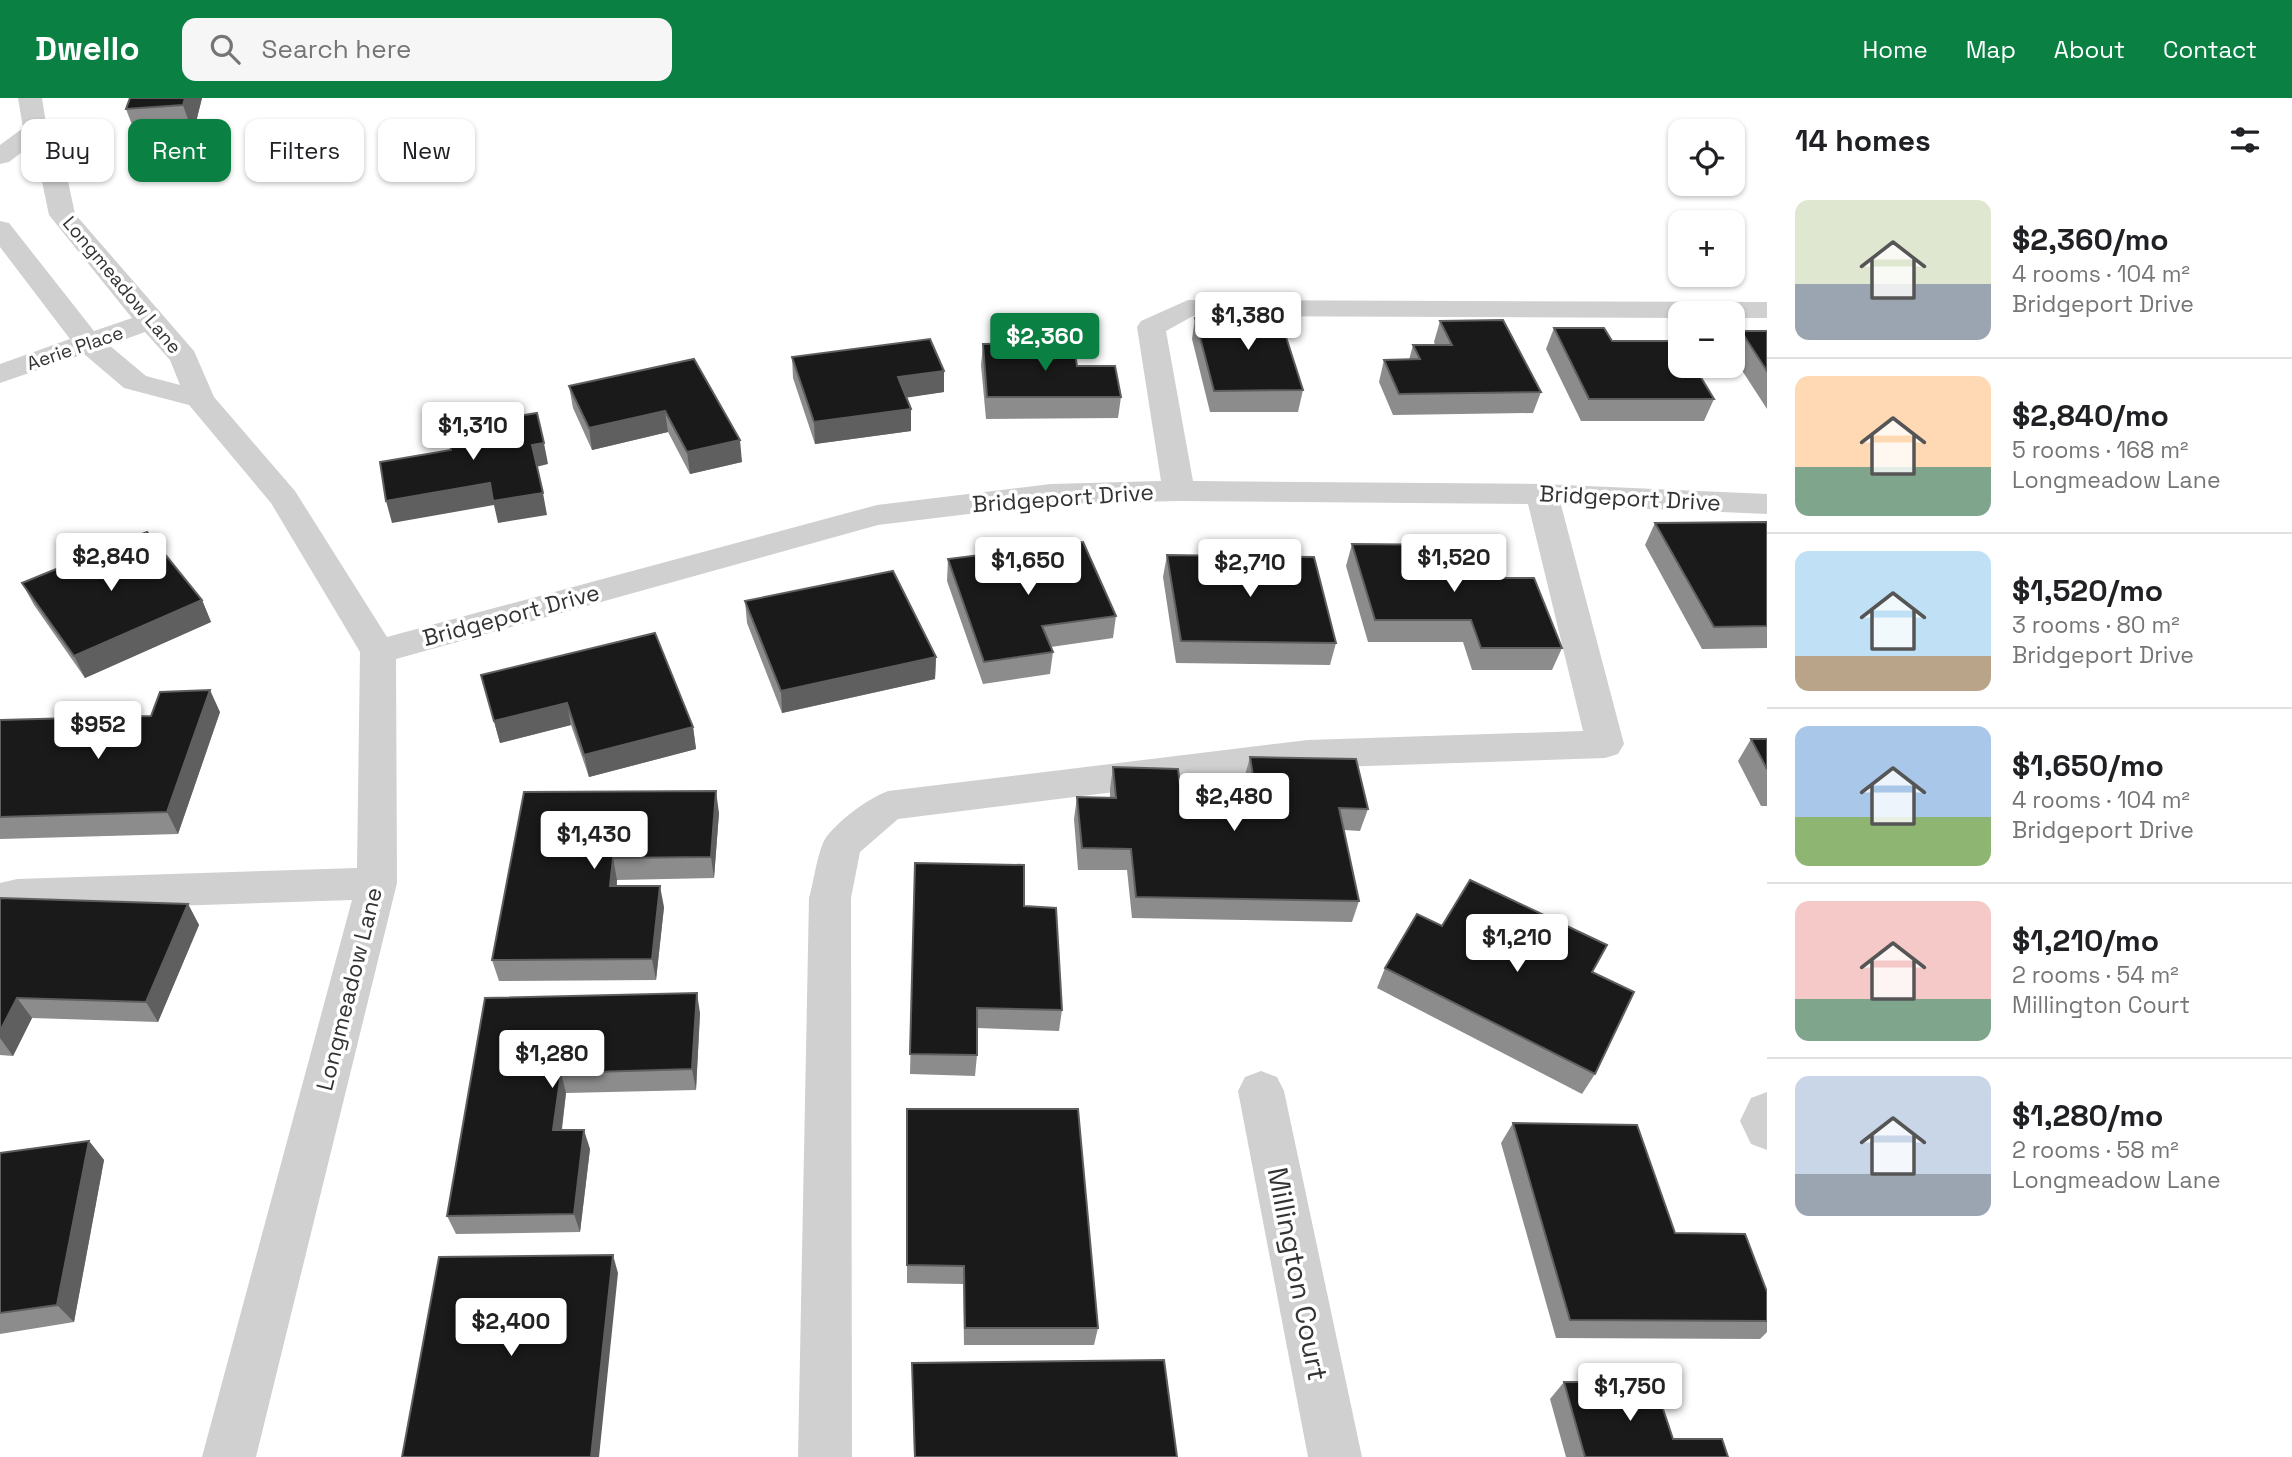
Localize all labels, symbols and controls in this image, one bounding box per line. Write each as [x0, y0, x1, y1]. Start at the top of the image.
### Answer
search box [182, 18, 672, 81]
text: Dwello [35, 28, 140, 70]
icon: search [206, 30, 244, 68]
text: Search here [262, 32, 411, 66]
text: Home [1862, 34, 1928, 65]
text: Map [1966, 34, 2016, 65]
text: About [2054, 34, 2125, 65]
text: Contact [2163, 34, 2257, 65]
chip: Buy [21, 119, 114, 182]
chip: Rent [128, 119, 231, 182]
chip: Filters [245, 119, 364, 182]
chip: New [378, 119, 475, 182]
map controls [1668, 119, 1745, 378]
button: locate [1668, 119, 1745, 196]
text: 14 homes [1795, 121, 1931, 160]
icon: filters [2226, 121, 2264, 159]
button: + [1668, 210, 1745, 287]
street label: Longmeadow Lane [57, 211, 187, 359]
text: $2,360/mo [2012, 220, 2169, 259]
icon: home [1851, 228, 1935, 312]
text: 4 rooms · 104 m² [2012, 259, 2190, 289]
text: Bridgeport Drive [2012, 289, 2194, 319]
pin: $1,380 [1191, 292, 1305, 352]
text: $1,380 [1211, 300, 1285, 330]
button: − [1668, 301, 1745, 378]
pin: $2,360 [988, 314, 1102, 373]
street label: Aerie Place [23, 320, 127, 376]
text: $2,360 [1006, 321, 1084, 351]
text: $2,840/mo [2012, 396, 2169, 435]
pin: $1,310 [416, 402, 530, 462]
icon: home [1851, 404, 1935, 488]
text: $1,310 [438, 410, 508, 440]
text: 5 rooms · 168 m² [2012, 435, 2189, 465]
text: Longmeadow Lane [2012, 465, 2221, 495]
street label: Bridgeport Drive [971, 477, 1155, 519]
street label: Bridgeport Drive [1538, 478, 1722, 518]
pin: $2,840 [54, 533, 168, 593]
pin: $1,520 [1397, 534, 1511, 594]
pin: $1,650 [971, 538, 1085, 597]
pin: $2,710 [1193, 540, 1307, 599]
text: $2,840 [72, 541, 150, 571]
text: $1,520 [1417, 542, 1491, 572]
text: $1,650 [991, 545, 1065, 575]
text: $2,710 [1214, 547, 1286, 577]
text: $1,520/mo [2012, 571, 2163, 610]
street label: Bridgeport Drive [419, 577, 603, 653]
icon: home [1851, 579, 1935, 663]
text: 3 rooms · 80 m² [2012, 610, 2180, 640]
text: Bridgeport Drive [2012, 640, 2194, 670]
pin: $952 [57, 702, 139, 761]
text: $952 [70, 709, 126, 739]
text: $1,650/mo [2012, 746, 2164, 785]
icon: home [1851, 754, 1935, 838]
pin: $2,480 [1177, 774, 1291, 833]
text: $2,480 [1195, 781, 1273, 811]
text: 4 rooms · 104 m² [2012, 785, 2190, 815]
pin: $1,430 [537, 812, 651, 871]
text: Bridgeport Drive [2012, 815, 2194, 845]
text: $1,430 [557, 819, 631, 849]
street label: Longmeadow Lane [309, 884, 389, 1094]
pin: $1,210 [1460, 914, 1574, 974]
text: $1,210/mo [2012, 921, 2159, 960]
text: $1,210 [1482, 922, 1552, 952]
icon: home [1851, 929, 1935, 1013]
text: 2 rooms · 54 m² [2012, 960, 2179, 990]
text: Millington Court [2012, 990, 2190, 1020]
pin: $1,280 [495, 1030, 609, 1090]
text: $1,280 [515, 1038, 589, 1068]
text: $1,280/mo [2012, 1096, 2163, 1135]
icon: home [1851, 1104, 1935, 1188]
text: 2 rooms · 58 m² [2012, 1135, 2179, 1165]
street label: Millington Court [1260, 1164, 1336, 1384]
text: Longmeadow Lane [2012, 1165, 2221, 1195]
pin: $2,400 [454, 1298, 568, 1358]
text: $2,400 [472, 1306, 550, 1336]
pin: $1,750 [1573, 1364, 1687, 1423]
text: $1,750 [1594, 1371, 1666, 1401]

